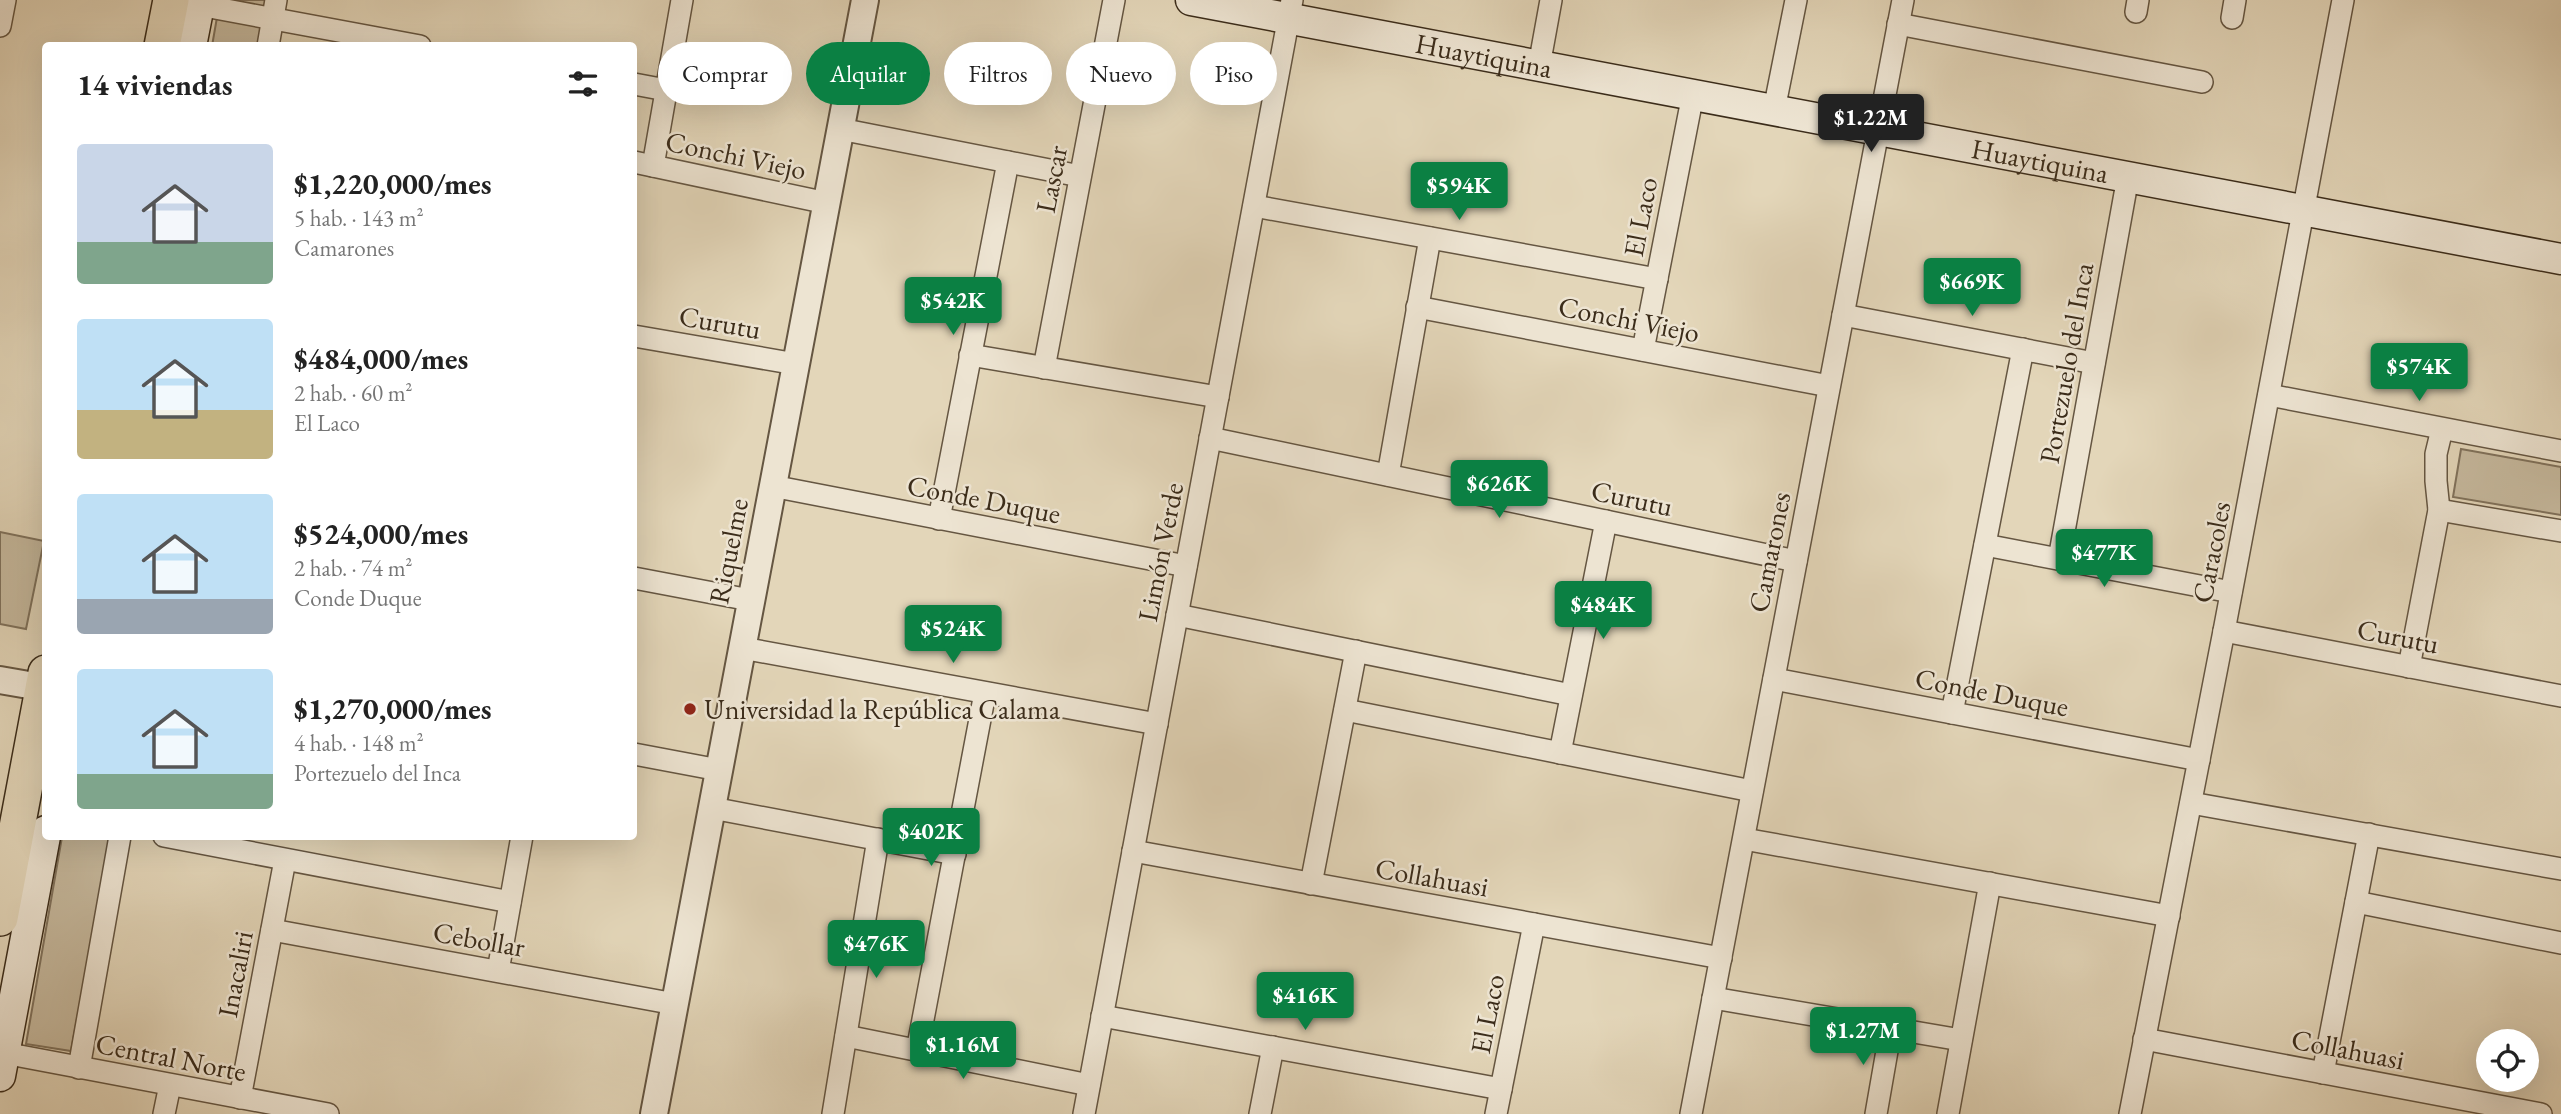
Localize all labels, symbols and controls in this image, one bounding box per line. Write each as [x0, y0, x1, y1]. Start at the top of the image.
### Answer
street label: Huaytiquina [1412, 25, 1556, 86]
chip: Comprar [658, 42, 792, 105]
chip: Alquilar [806, 42, 930, 105]
chip: Filtros [944, 42, 1052, 105]
chip: Nuevo [1066, 42, 1176, 105]
chip: Piso [1190, 42, 1277, 105]
text: 14 viviendas [77, 65, 233, 104]
icon: filters [564, 65, 602, 103]
pin: $1.22M [1814, 94, 1928, 154]
text: $1.22M [1834, 102, 1908, 132]
street label: Conchi Viejo [662, 123, 810, 187]
street label: Huaytiquina [1969, 130, 2112, 191]
street label: Lascar [1027, 142, 1075, 216]
pin: $594K [1410, 162, 1508, 222]
text: $1,220,000/mes [294, 164, 492, 203]
text: $594K [1427, 170, 1491, 200]
icon: home [133, 172, 217, 256]
street label: El Laco [1615, 174, 1665, 260]
text: 5 hab. · 143 m² [294, 203, 424, 233]
text: Camarones [294, 233, 394, 263]
pin: $669K [1923, 258, 2021, 318]
street label: Portezuelo del Inca [2031, 259, 2102, 466]
text: $669K [1940, 266, 2004, 296]
pin: $542K [904, 278, 1002, 337]
text: $542K [921, 285, 985, 315]
street label: Conchi Viejo [1555, 288, 1703, 350]
street label: Curutu [676, 297, 764, 347]
text: $484,000/mes [294, 339, 468, 378]
pin: $574K [2370, 344, 2468, 403]
icon: home [133, 347, 217, 431]
text: $574K [2387, 351, 2451, 381]
text: 2 hab. · 60 m² [294, 378, 413, 408]
text: El Laco [294, 408, 360, 438]
pin: $626K [1450, 461, 1548, 520]
street label: Conde Duque [904, 467, 1064, 532]
text: $626K [1467, 468, 1531, 498]
street label: Curutu [1588, 472, 1676, 524]
street label: Limón Verde [1129, 479, 1191, 624]
street label: Camarones [1740, 489, 1798, 615]
street label: Riquelme [700, 495, 756, 607]
street label: Caracoles [2184, 498, 2238, 606]
text: $524,000/mes [294, 514, 468, 553]
icon: home [133, 522, 217, 606]
pin: $477K [2055, 530, 2153, 589]
text: $477K [2072, 537, 2136, 567]
text: 2 hab. · 74 m² [294, 553, 413, 583]
pin: $484K [1554, 582, 1652, 641]
text: Conde Duque [294, 583, 422, 613]
text: $484K [1571, 589, 1635, 619]
pin: $524K [904, 606, 1002, 665]
street label: Curutu [2354, 610, 2442, 662]
text: $524K [921, 613, 985, 643]
street label: Conde Duque [1912, 660, 2072, 725]
text: $1,270,000/mes [294, 689, 492, 728]
place label: Universidad la República Calama [704, 691, 1061, 727]
icon: home [133, 697, 217, 781]
marker: Universidad la República Calama [682, 701, 698, 717]
text: 4 hab. · 148 m² [294, 728, 424, 758]
text: Portezuelo del Inca [294, 758, 461, 788]
pin: $402K [882, 808, 980, 868]
text: $402K [899, 816, 963, 846]
street label: Collahuasi [1373, 849, 1491, 905]
street label: Cebollar [430, 913, 528, 965]
pin: $476K [827, 920, 925, 980]
street label: Inacaliri [209, 928, 261, 1020]
text: $476K [844, 928, 908, 958]
street label: El Laco [1462, 971, 1512, 1057]
pin: $416K [1256, 972, 1354, 1032]
text: $416K [1273, 980, 1337, 1010]
pin: $1.27M [1806, 1007, 1920, 1067]
text: $1.27M [1826, 1015, 1900, 1045]
street label: Collahuasi [2289, 1020, 2408, 1078]
pin: $1.16M [906, 1021, 1020, 1081]
street label: Central Norte [93, 1025, 249, 1089]
text: $1.16M [926, 1029, 1000, 1059]
map controls [2476, 1029, 2539, 1092]
button: locate [2476, 1029, 2539, 1092]

